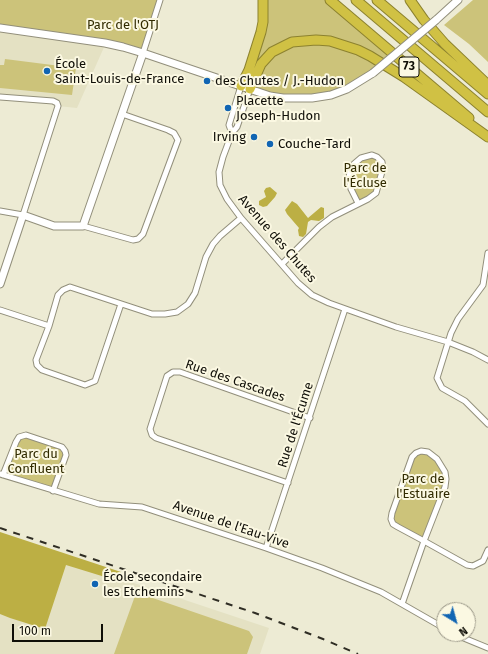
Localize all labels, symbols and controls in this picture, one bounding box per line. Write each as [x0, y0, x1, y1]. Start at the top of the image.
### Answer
park label: Parc de l'OTJ [87, 17, 159, 33]
place label: École Saint-Louis-de-France [55, 56, 184, 87]
road number: 73 [399, 57, 419, 77]
marker: École Saint-Louis-de-France [42, 66, 52, 76]
place label: des Chutes / J.-Hudon [215, 73, 344, 89]
marker: des Chutes / J.-Hudon [202, 76, 212, 86]
place label: Placette Joseph-Hudon [236, 93, 321, 124]
marker: Placette Joseph-Hudon [223, 103, 233, 113]
place label: Irving [213, 129, 246, 145]
marker: Irving [249, 132, 259, 142]
place label: Couche-Tard [278, 136, 351, 152]
marker: Couche-Tard [265, 139, 275, 149]
park label: Parc de l'Écluse [343, 160, 387, 191]
street label: Avenue des Chutes [235, 192, 319, 286]
street label: Rue des Cascades [183, 357, 287, 405]
street label: Rue de l'Écume [275, 380, 317, 470]
park label: Parc du Confluent [8, 446, 64, 477]
park label: Parc de l'Estuaire [396, 471, 450, 502]
street label: Avenue de l'Eau-Vive [171, 498, 291, 552]
place label: École secondaire les Etchemins [103, 569, 202, 600]
marker: École secondaire les Etchemins [90, 579, 100, 589]
north arrow [436, 602, 476, 642]
scale bar [14, 616, 105, 642]
text: 100 m [19, 624, 51, 638]
text: N [456, 624, 470, 639]

